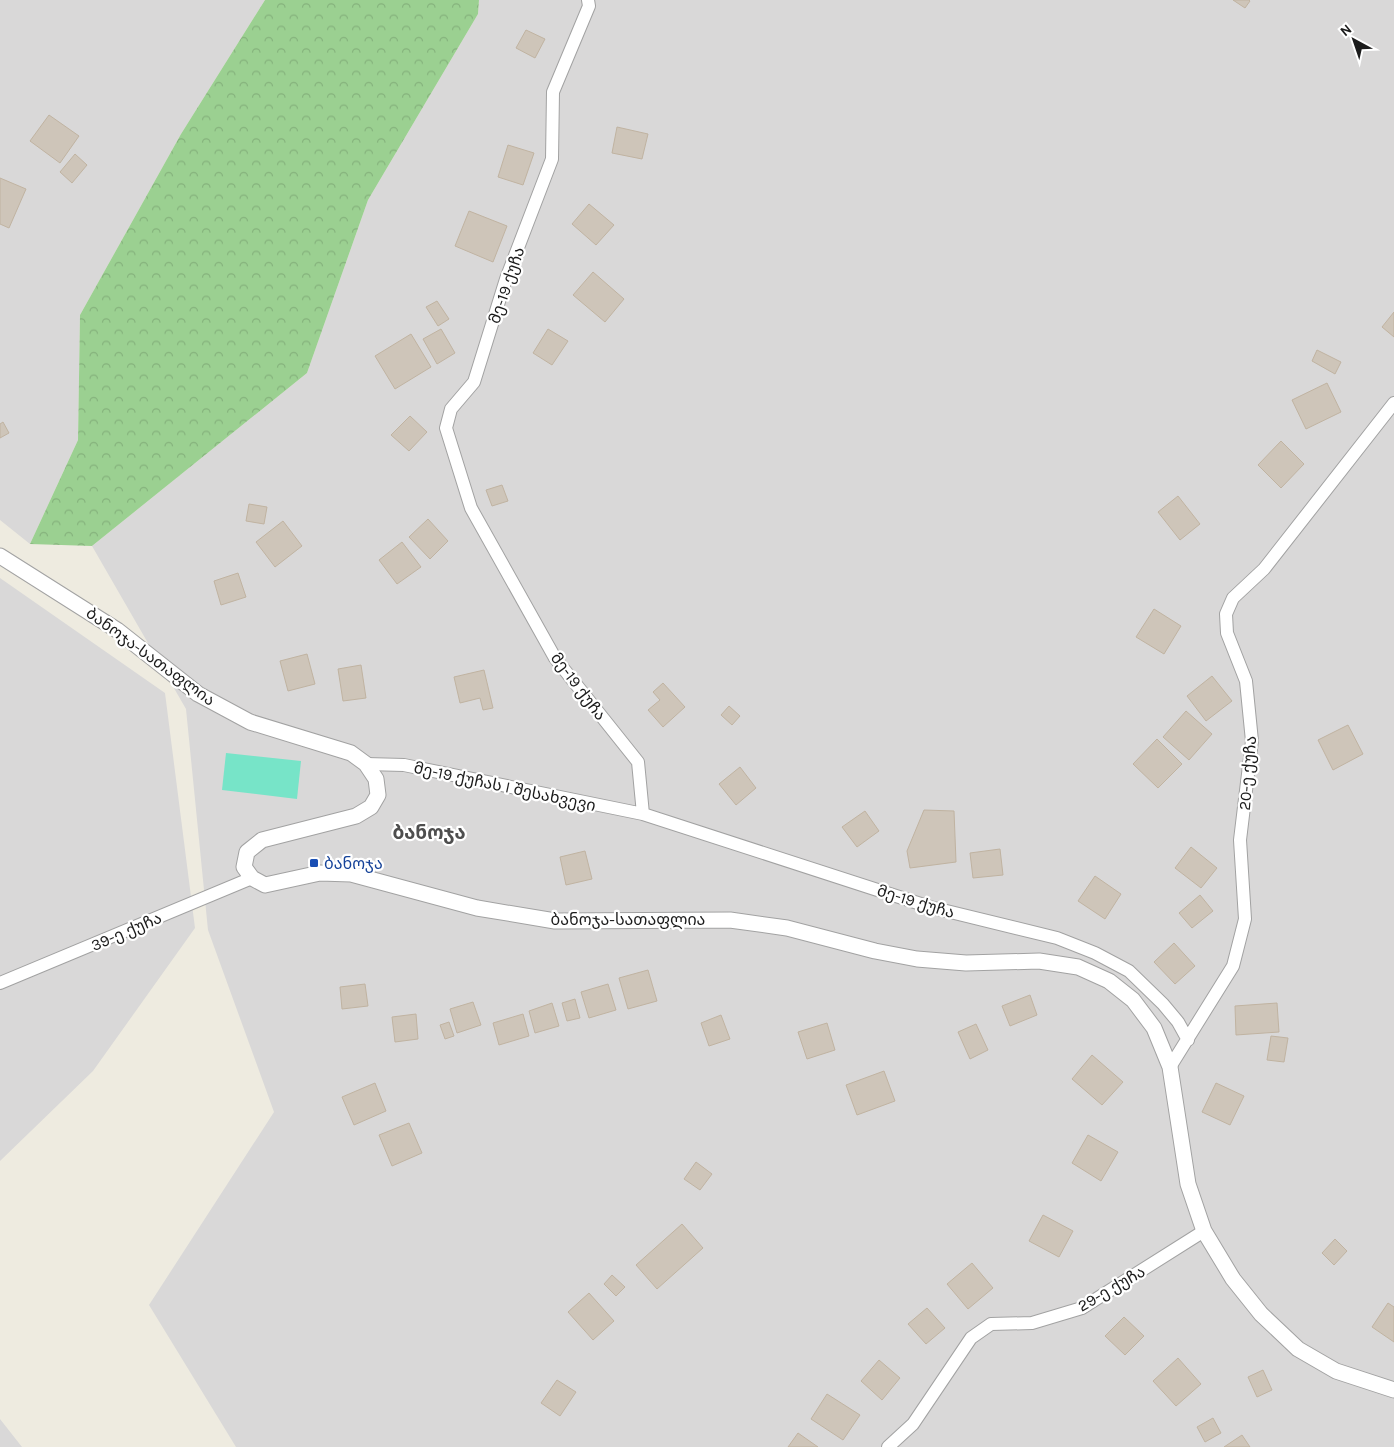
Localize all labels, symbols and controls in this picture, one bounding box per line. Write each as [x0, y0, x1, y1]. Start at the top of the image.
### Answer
north arrow [1329, 15, 1379, 65]
text: N [1337, 21, 1355, 40]
street label: მე-19 ქუჩა [484, 244, 528, 326]
street label: ბანოჯა-სათაფლია [82, 603, 219, 710]
street label: მე-19 ქუჩა [547, 649, 610, 724]
street label: 20-ე ქუჩა [1235, 735, 1260, 811]
street label: მე-19 ქუჩას I შესახვევი [412, 758, 598, 815]
district label: ბანოჯა [392, 822, 466, 844]
place label: ბანოჯა [324, 854, 383, 873]
marker: ბანოჯა [308, 857, 320, 869]
street label: მე-19 ქუჩა [875, 881, 957, 922]
street label: 39-ე ქუჩა [88, 908, 164, 955]
street label: ბანოჯა-სათაფლია [551, 910, 705, 930]
street label: 29-ე ქუჩა [1074, 1262, 1148, 1315]

